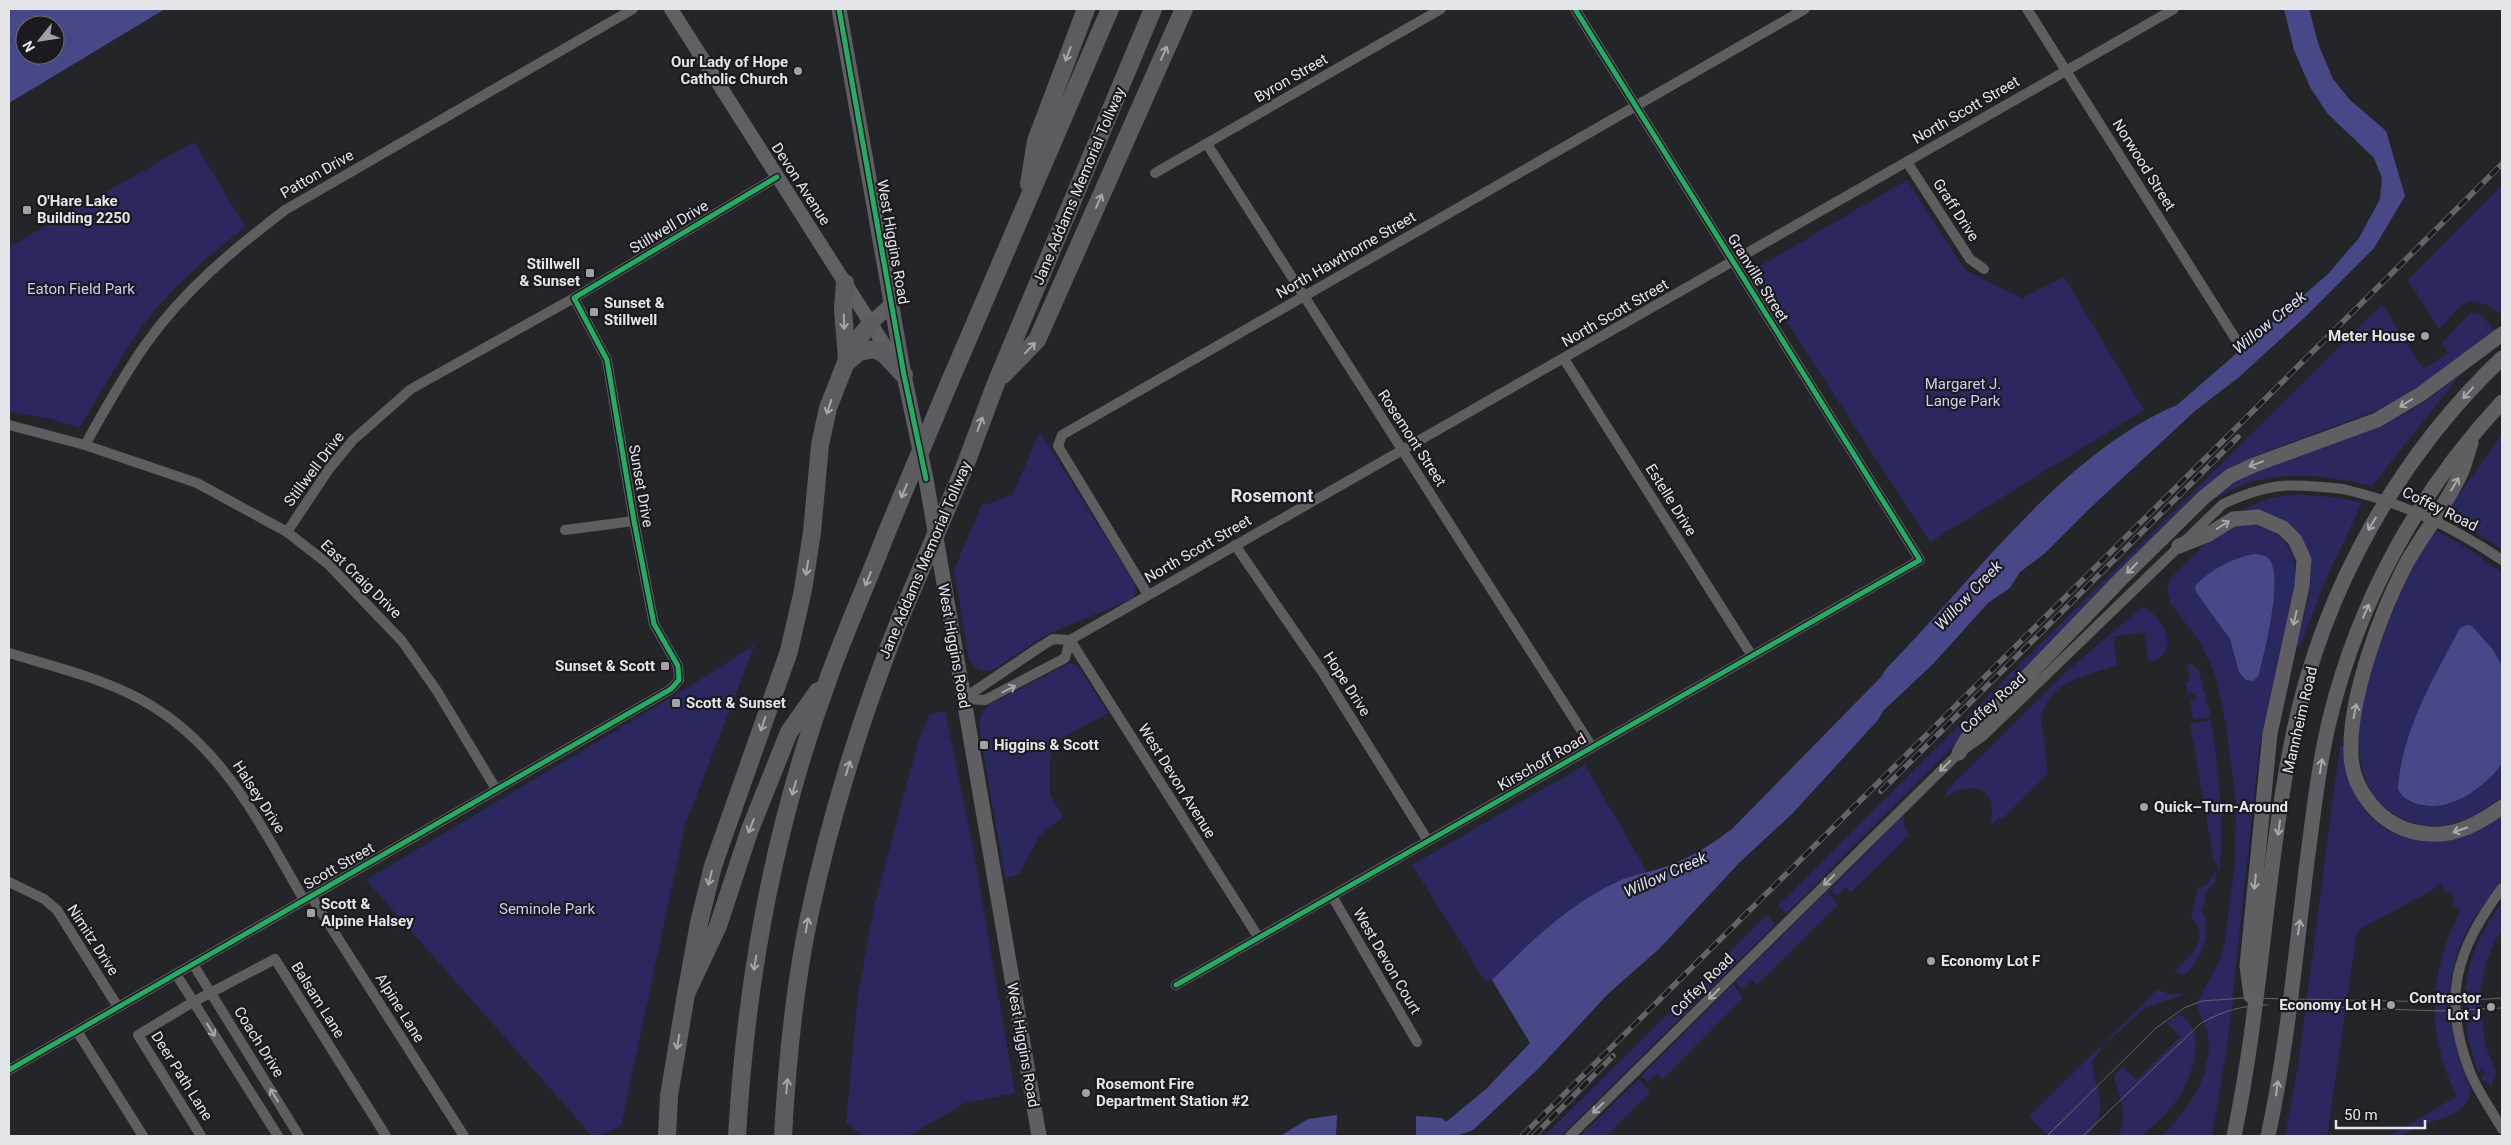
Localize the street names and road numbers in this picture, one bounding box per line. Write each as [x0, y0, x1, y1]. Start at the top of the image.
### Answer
street label: Byron Street [1251, 50, 1331, 106]
street label: North Scott Street [1910, 72, 2023, 148]
street label: Jane Addams Memorial Tollway [1029, 84, 1129, 288]
street label: Norwood Street [2109, 116, 2179, 214]
street label: Devon Avenue [768, 139, 834, 229]
street label: Patton Drive [277, 146, 357, 202]
street label: Graff Drive [1929, 175, 1983, 245]
street label: West Higgins Road [873, 178, 913, 306]
street label: Stillwell Drive [626, 196, 712, 258]
street label: North Hawthorne Street [1273, 208, 1419, 302]
street label: Granville Street [1724, 230, 1792, 326]
street label: North Scott Street [1559, 275, 1672, 351]
street label: Rosemont Street [1374, 386, 1450, 490]
street label: Stillwell Drive [280, 428, 348, 510]
street label: Sunset Drive [625, 443, 657, 529]
street label: Jane Addams Memorial Tollway [875, 458, 975, 662]
street label: Estelle Drive [1642, 461, 1700, 539]
street label: Coffey Road [2399, 483, 2481, 535]
street label: North Scott Street [1142, 511, 1255, 587]
street label: East Craig Drive [317, 536, 405, 622]
street label: West Higgins Road [934, 582, 974, 710]
street label: Hope Drive [1320, 648, 1374, 720]
street label: Mannheim Road [2279, 665, 2321, 775]
street label: Coffey Road [1957, 669, 2029, 737]
street label: West Devon Avenue [1134, 720, 1220, 842]
street label: Kirschoff Road [1495, 729, 1589, 795]
street label: Halsey Drive [229, 757, 289, 837]
street label: Scott Street [301, 839, 378, 893]
street label: Nimitz Drive [63, 901, 123, 979]
street label: West Devon Court [1349, 905, 1425, 1017]
street label: Coffey Road [1667, 950, 1737, 1020]
street label: Balsam Lane [287, 959, 349, 1041]
street label: Alpine Lane [372, 970, 428, 1046]
street label: West Higgins Road [1003, 981, 1043, 1109]
street label: Coach Drive [230, 1003, 288, 1081]
street label: Deer Path Lane [147, 1028, 217, 1124]

